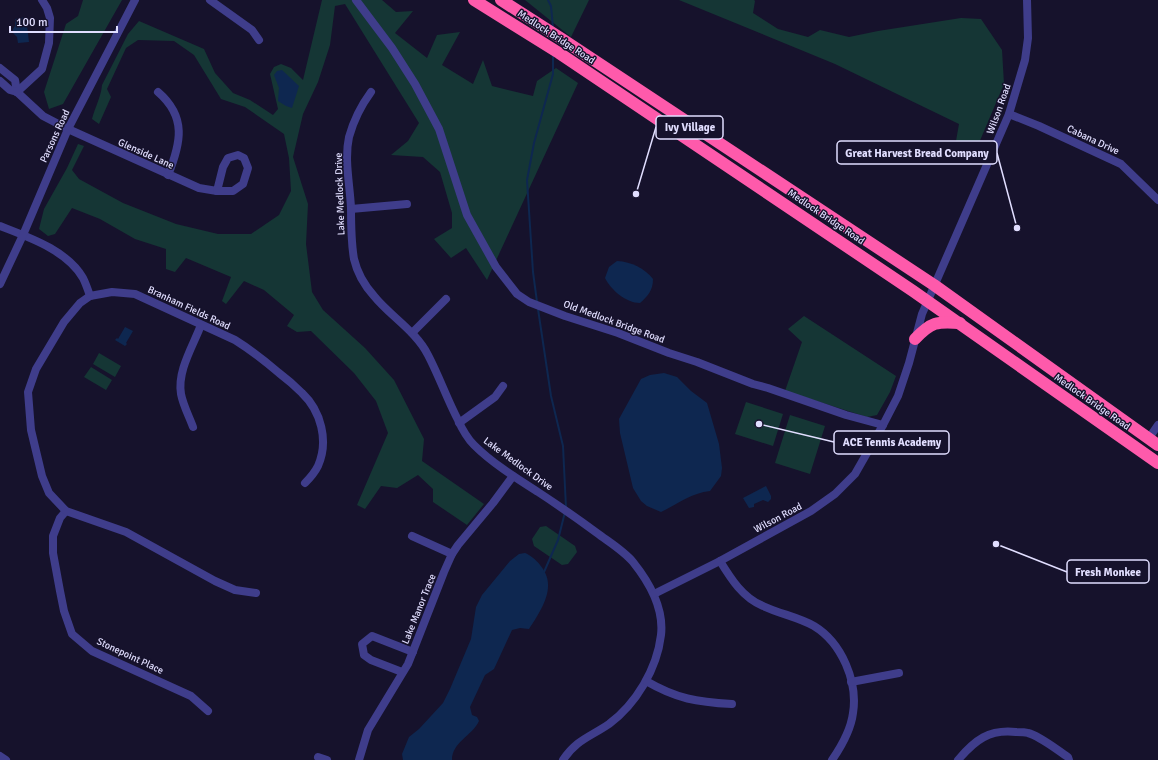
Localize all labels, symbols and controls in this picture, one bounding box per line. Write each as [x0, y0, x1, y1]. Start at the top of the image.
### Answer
street label: Medlock Bridge Road [515, 7, 597, 67]
scale bar [10, 8, 117, 34]
text: 100 m [16, 15, 48, 30]
street label: Wilson Road [984, 82, 1014, 136]
street label: Parsons Road [37, 108, 73, 164]
callout: Ivy Village [656, 116, 723, 139]
text: Ivy Village [665, 121, 716, 134]
street label: Cabana Drive [1065, 123, 1121, 157]
street label: Glenside Lane [116, 136, 176, 172]
callout: Great Harvest Bread Company [837, 141, 997, 164]
text: Great Harvest Bread Company [845, 147, 989, 160]
street label: Lake Medlock Drive [333, 152, 347, 236]
street label: Medlock Bridge Road [785, 187, 867, 247]
street label: Branham Fields Road [146, 284, 232, 332]
street label: Old Medlock Bridge Road [562, 298, 666, 346]
street label: Medlock Bridge Road [1052, 371, 1132, 433]
callout: ACE Tennis Academy [834, 431, 949, 454]
street label: Lake Medlock Drive [481, 435, 555, 493]
text: ACE Tennis Academy [843, 436, 942, 449]
street label: Wilson Road [752, 500, 804, 536]
callout: Fresh Monkee [1067, 560, 1149, 583]
text: Fresh Monkee [1075, 566, 1142, 579]
street label: Lake Manor Trace [399, 572, 439, 646]
street label: Stonepoint Place [95, 635, 165, 677]

